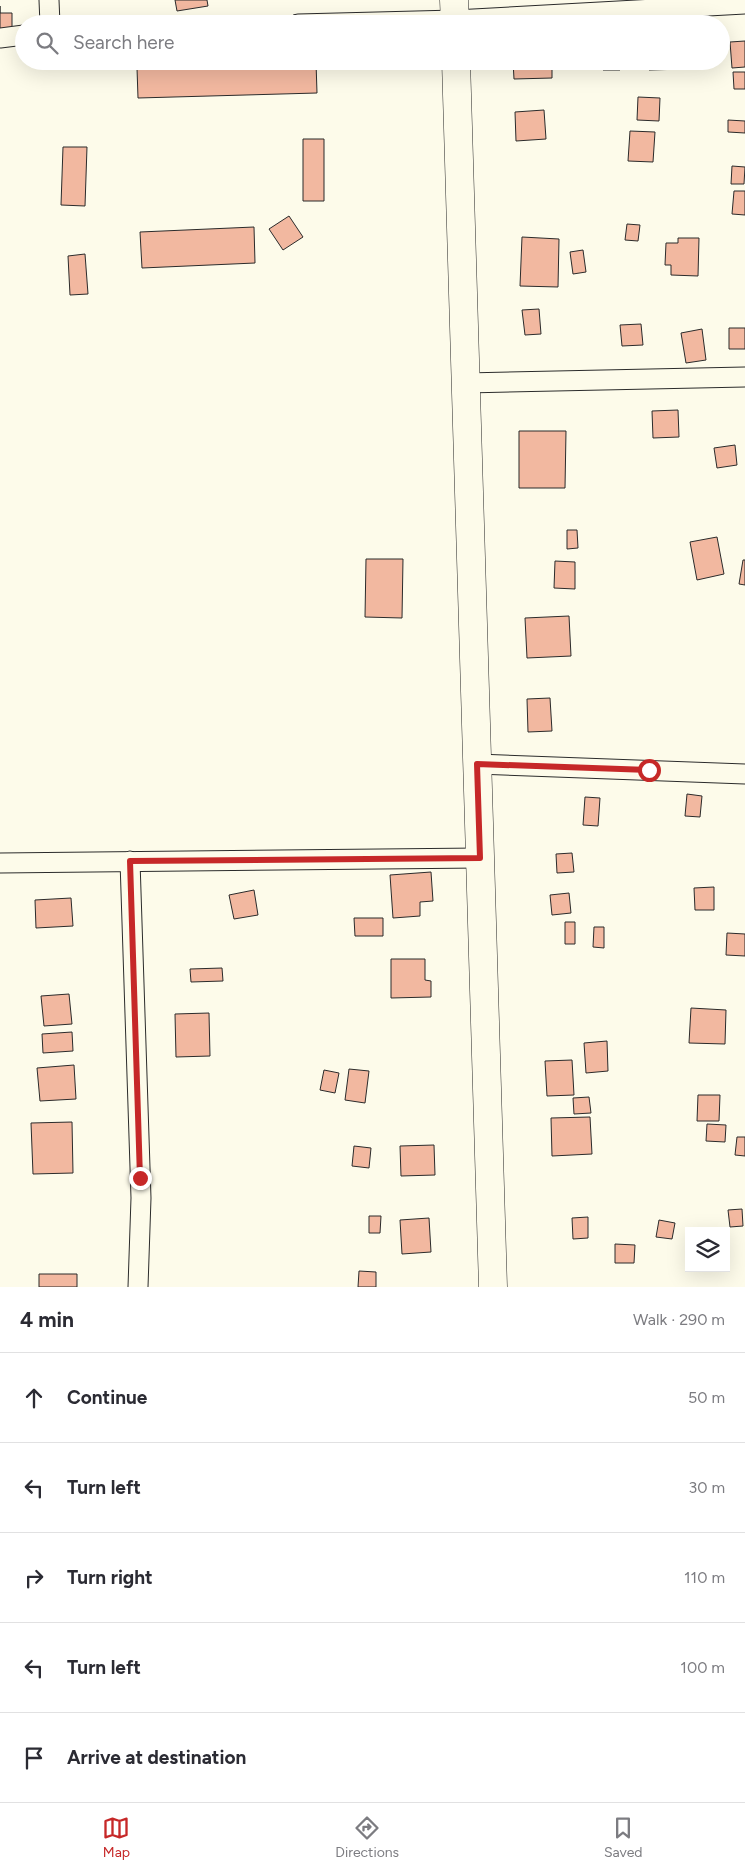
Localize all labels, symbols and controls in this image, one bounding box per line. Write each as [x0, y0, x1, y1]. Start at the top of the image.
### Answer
search box [15, 15, 730, 70]
icon: search [33, 29, 61, 57]
text: Search here [73, 31, 175, 54]
route start [638, 759, 661, 782]
route end [129, 1167, 152, 1190]
map controls [685, 1227, 730, 1272]
button: layers [685, 1227, 730, 1272]
text: 4 min [20, 1307, 74, 1332]
text: Walk · 290 m [633, 1310, 725, 1329]
icon: ahead [20, 1384, 48, 1412]
text: Continue [67, 1386, 147, 1409]
text: 50 m [688, 1388, 725, 1407]
icon: left [20, 1474, 48, 1502]
text: Turn left [67, 1476, 141, 1499]
text: 30 m [688, 1478, 725, 1497]
icon: right [20, 1564, 48, 1592]
text: Turn right [67, 1566, 153, 1589]
text: 110 m [684, 1568, 725, 1587]
icon: left [20, 1654, 48, 1682]
text: Turn left [67, 1656, 141, 1679]
text: 100 m [680, 1658, 725, 1677]
icon: arrive [20, 1744, 48, 1772]
text: Arrive at destination [67, 1746, 246, 1769]
tab: Map [102, 1814, 130, 1861]
tab: Directions [335, 1814, 399, 1861]
tab: Saved [604, 1814, 643, 1861]

